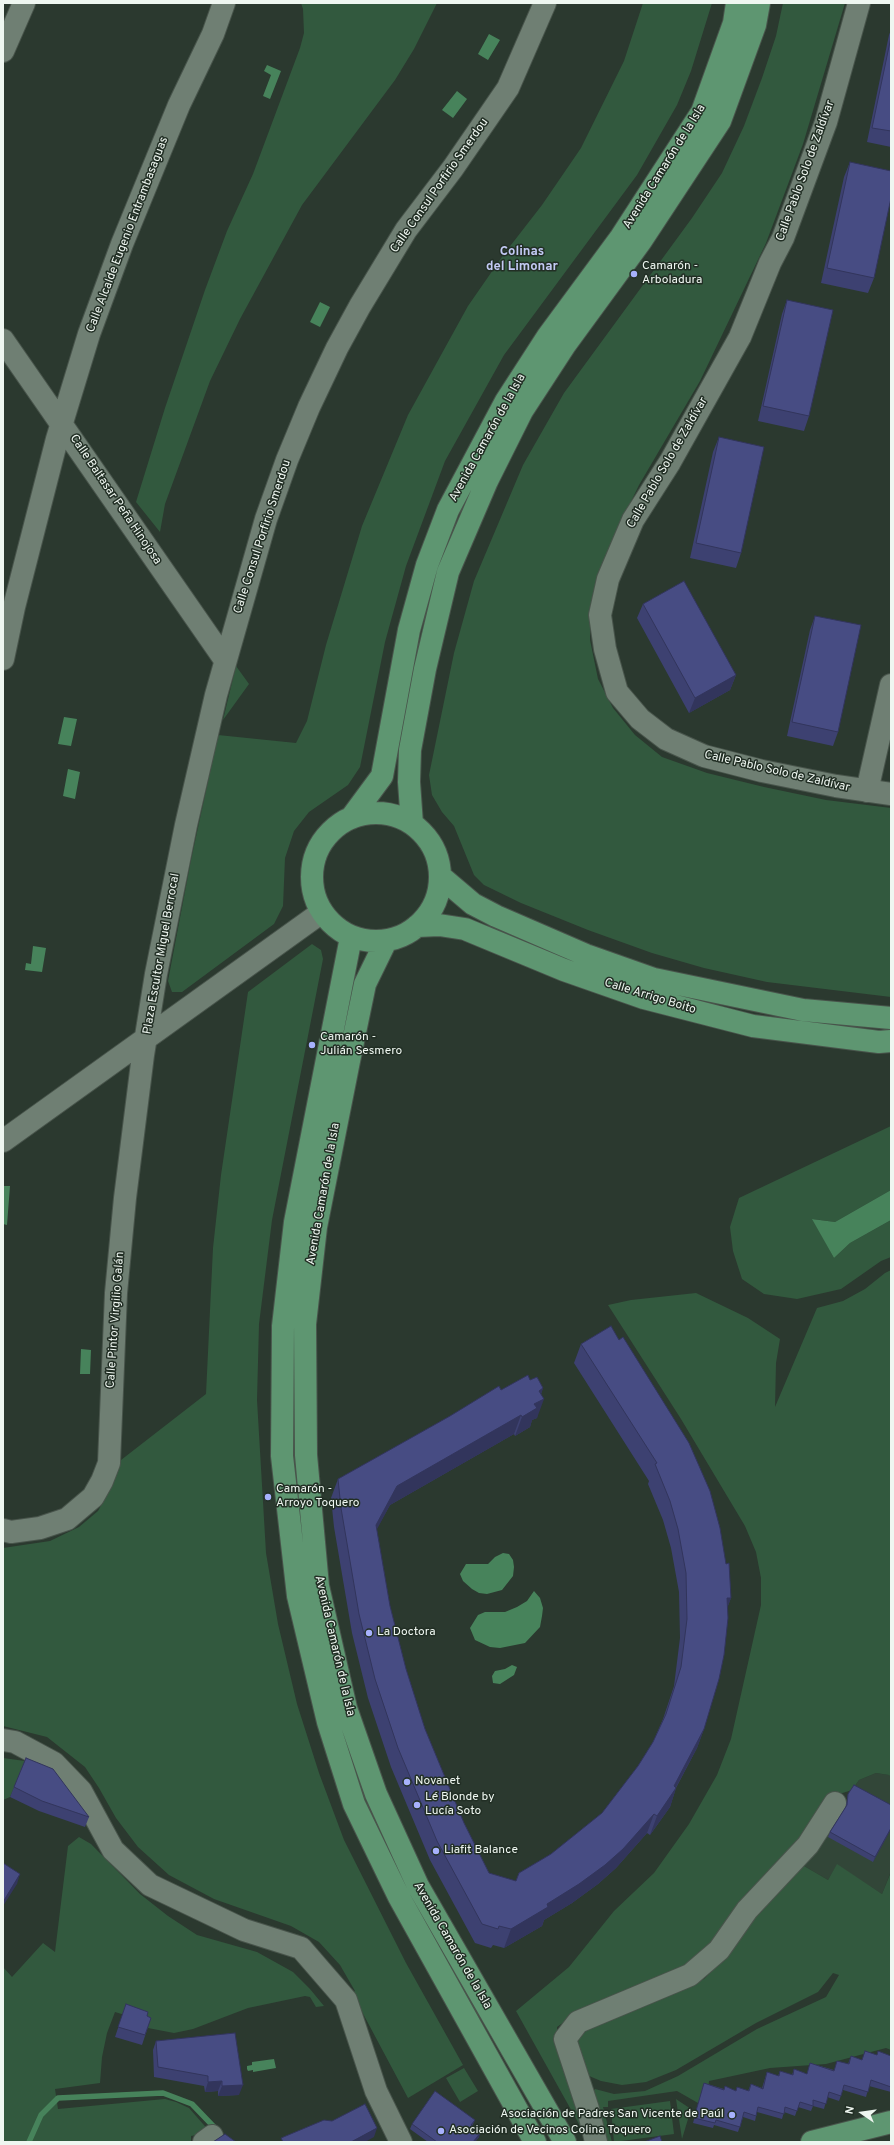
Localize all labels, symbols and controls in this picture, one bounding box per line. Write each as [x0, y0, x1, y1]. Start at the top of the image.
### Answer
street label: Calle Pablo Solo de Zaldívar [774, 98, 838, 244]
street label: Avenida Camarón de la Isla [621, 102, 709, 232]
street label: Calle Consul Porfirio Smerdou [388, 116, 492, 256]
street label: Calle Alcalde Eugenio Entrambasaguas [84, 135, 172, 335]
district label: Colinas del Limonar [486, 244, 558, 275]
place label: Camarón - Arboladura [642, 260, 702, 288]
marker: Camarón - Arboladura [629, 269, 639, 279]
street label: Avenida Camarón de la Isla [447, 372, 529, 504]
street label: Calle Pablo Solo de Zaldívar [624, 395, 712, 531]
street label: Calle Baltasar Peña Hinojosa [66, 432, 164, 568]
street label: Calle Consul Porfirio Smerdou [231, 458, 295, 616]
street label: Calle Pablo Solo de Zaldívar [703, 748, 851, 796]
street label: Plaza Escultor Miguel Berrocal [141, 872, 183, 1036]
street label: Calle Arrigo Boito [602, 976, 698, 1018]
place label: Camarón - Julián Sesmero [320, 1031, 402, 1059]
marker: Camarón - Julián Sesmero [307, 1040, 317, 1050]
street label: Avenida Camarón de la Isla [304, 1122, 344, 1266]
street label: Calle Pintor Virgilio Galán [104, 1251, 128, 1389]
place label: Camarón - Arroyo Toquero [276, 1483, 359, 1511]
marker: Camarón - Arroyo Toquero [263, 1492, 273, 1502]
street label: Avenida Camarón de la Isla [311, 1574, 357, 1718]
place label: La Doctora [377, 1626, 435, 1640]
marker: La Doctora [364, 1628, 374, 1638]
place label: Novanet [415, 1775, 460, 1789]
marker: Novanet [402, 1777, 412, 1787]
place label: Lé Blonde by Lucía Soto [425, 1791, 495, 1819]
marker: Lé Blonde by Lucía Soto [412, 1800, 422, 1810]
place label: Liafit Balance [444, 1844, 518, 1858]
marker: Liafit Balance [431, 1846, 441, 1856]
street label: Avenida Camarón de la Isla [410, 1880, 494, 2012]
north arrow [842, 2093, 882, 2133]
text: N [843, 2105, 858, 2116]
place label: Asociación de Padres San Vicente de Paúl [500, 2108, 724, 2122]
marker: Asociación de Padres San Vicente de Paúl [727, 2110, 737, 2120]
place label: Asociación de Vecinos Colina Toquero [449, 2124, 651, 2138]
marker: Asociación de Vecinos Colina Toquero [436, 2126, 446, 2136]

